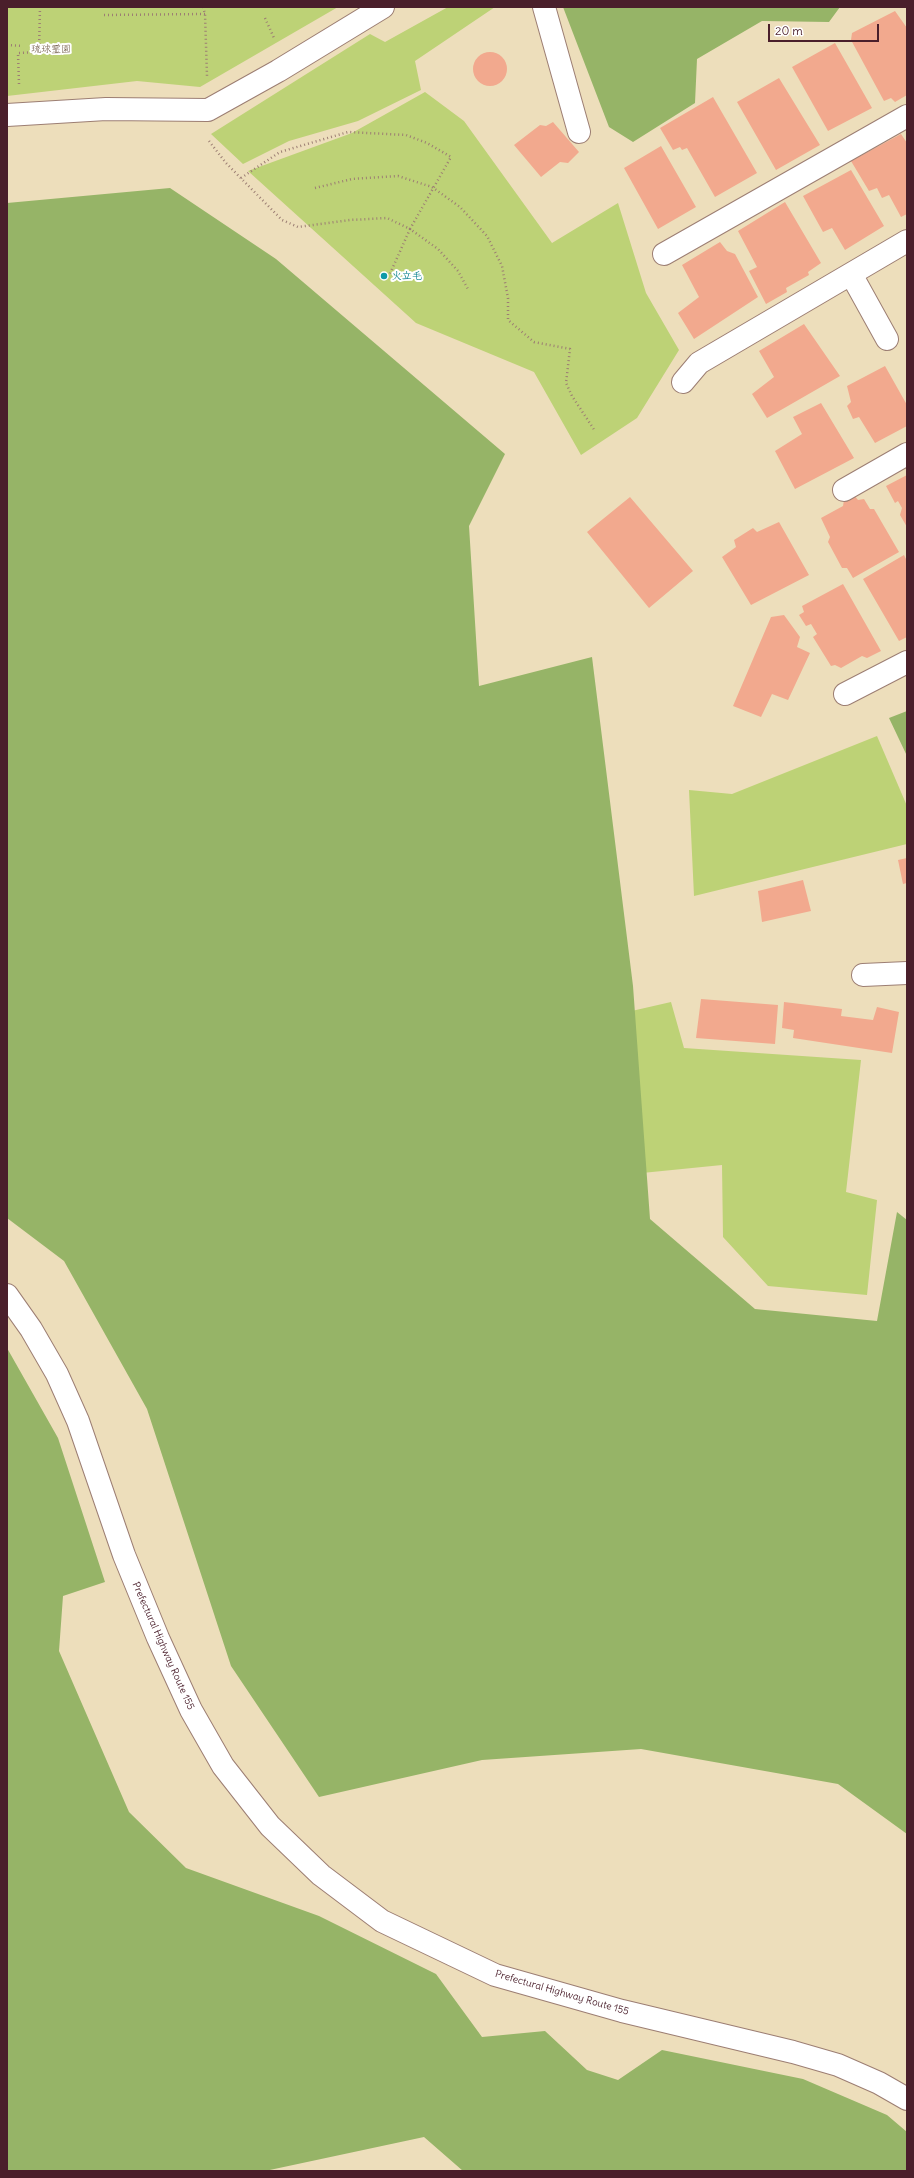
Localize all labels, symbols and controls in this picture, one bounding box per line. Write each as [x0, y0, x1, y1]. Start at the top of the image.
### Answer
scale bar [770, 16, 881, 42]
text: 20 m [775, 23, 803, 38]
park label: 琉球霊園 [31, 43, 71, 55]
place label: 火立毛 [392, 270, 422, 282]
marker: 火立毛 [379, 271, 389, 281]
street label: Prefectural Highway Route 155 [129, 1580, 197, 1712]
street label: Prefectural Highway Route 155 [494, 1968, 630, 2018]

